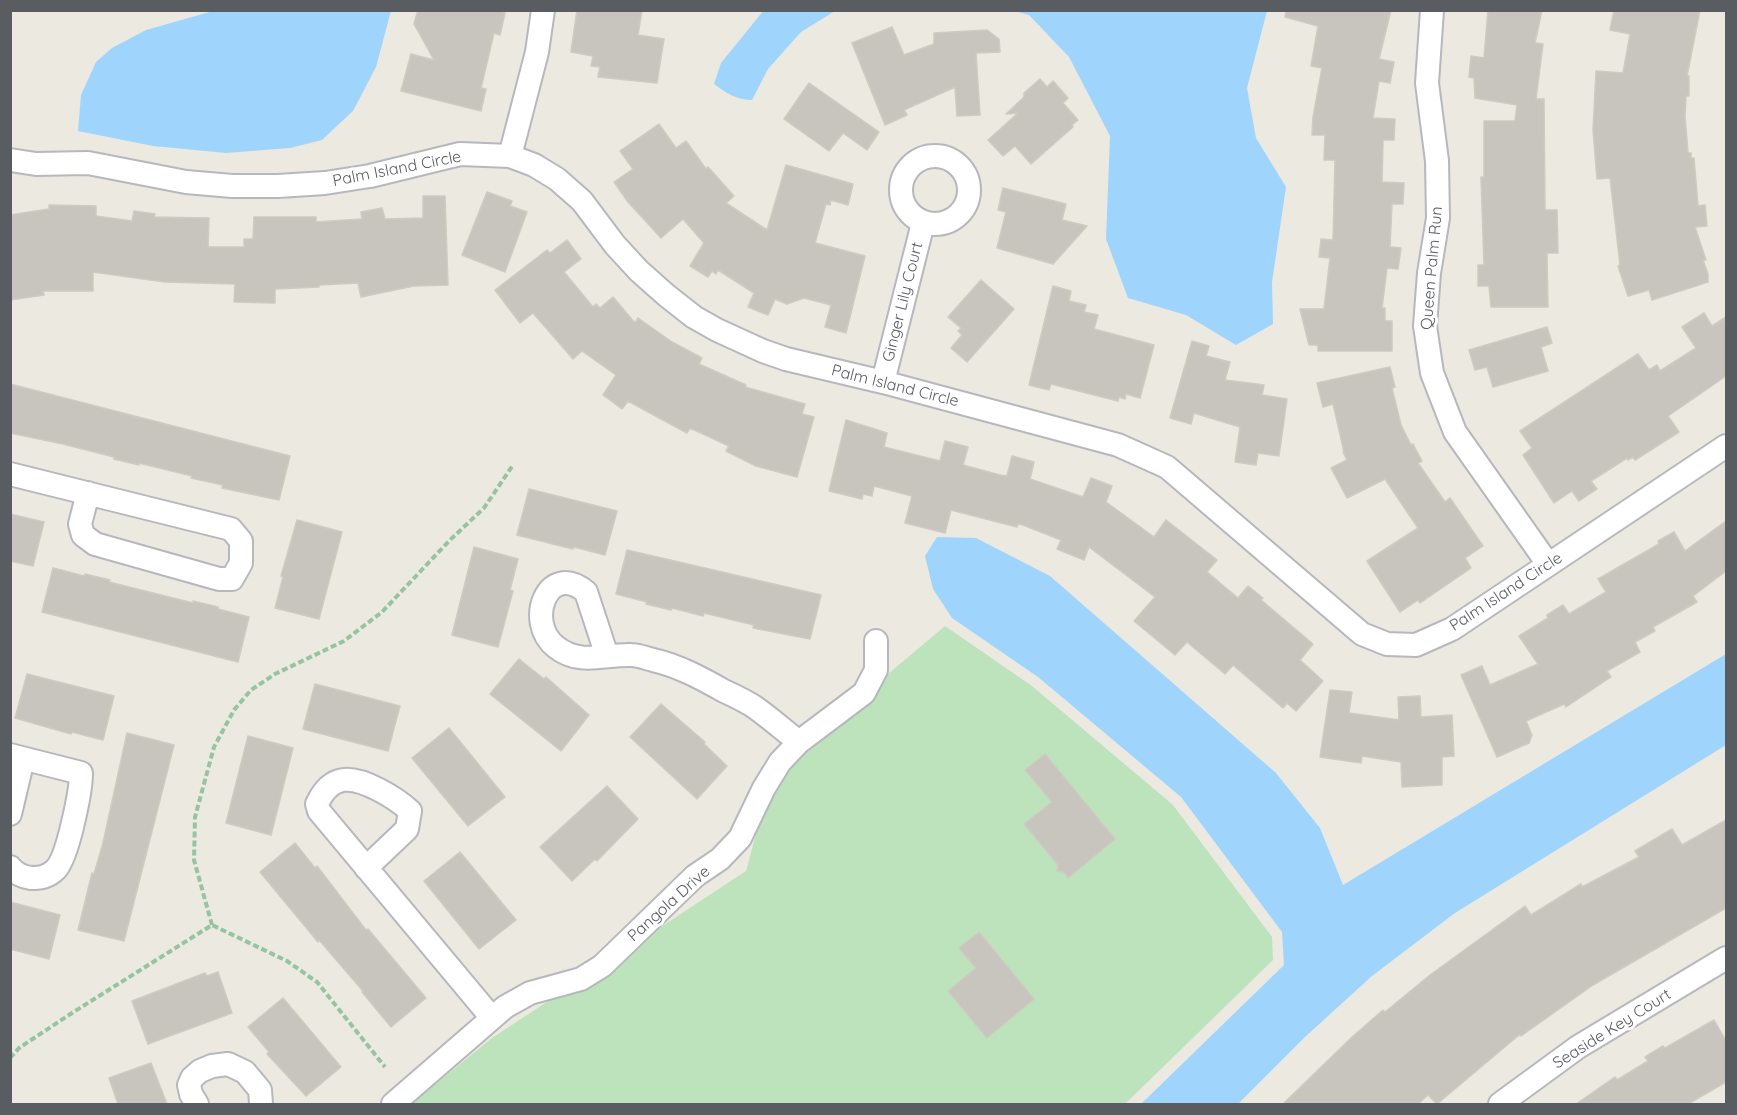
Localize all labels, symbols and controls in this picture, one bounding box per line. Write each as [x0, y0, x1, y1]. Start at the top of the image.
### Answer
street label: Palm Island Circle [331, 147, 463, 191]
street label: Queen Palm Run [1417, 205, 1447, 331]
street label: Ginger Lily Court [879, 240, 927, 364]
street label: Palm Island Circle [829, 361, 961, 411]
street label: Palm Island Circle [1446, 548, 1566, 636]
street label: Pangola Drive [624, 862, 714, 946]
street label: Seaside Key Court [1549, 985, 1675, 1073]

